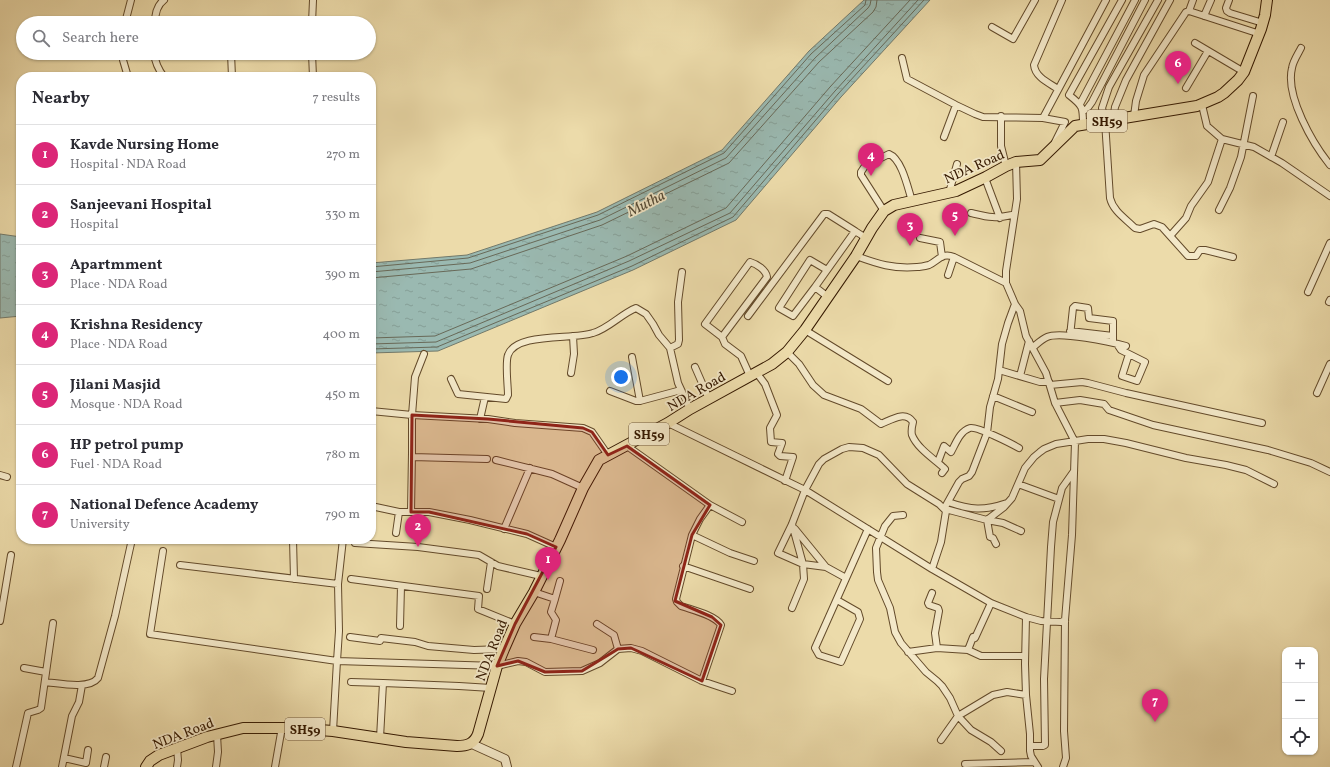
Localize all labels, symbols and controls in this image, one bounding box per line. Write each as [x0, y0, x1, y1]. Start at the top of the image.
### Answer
search box [16, 16, 376, 60]
icon: search [30, 27, 52, 49]
text: Search here [62, 28, 139, 49]
pin: 6 [1165, 51, 1191, 84]
text: Nearby [32, 87, 90, 110]
text: 7 results [313, 89, 360, 107]
road number: SH59 [1087, 110, 1127, 132]
text: Kavde Nursing Home [70, 135, 219, 156]
pin: 4 [858, 143, 884, 176]
text: 1 [42, 146, 48, 164]
text: 270 m [326, 146, 360, 164]
street label: NDA Road [941, 146, 1008, 189]
text: Hospital · NDA Road [70, 156, 186, 174]
water label: Mutha [623, 186, 669, 223]
text: Sanjeevani Hospital [70, 195, 211, 216]
pin: 5 [942, 203, 968, 236]
text: 2 [42, 206, 48, 224]
text: 330 m [325, 206, 360, 224]
pin: 3 [897, 213, 923, 246]
text: Hospital [70, 216, 119, 234]
text: Apartmment [70, 255, 162, 276]
text: 3 [42, 266, 48, 284]
text: 390 m [325, 266, 360, 284]
text: Place · NDA Road [70, 276, 168, 294]
text: Krishna Residency [70, 315, 203, 336]
text: 4 [41, 326, 49, 344]
text: 400 m [323, 326, 360, 344]
text: Place · NDA Road [70, 336, 168, 354]
your location [611, 367, 631, 387]
street label: NDA Road [664, 368, 730, 417]
text: Jilani Masjid [70, 375, 161, 396]
text: 5 [42, 386, 48, 404]
text: 450 m [325, 386, 360, 404]
text: Mosque · NDA Road [70, 396, 183, 414]
road number: SH59 [629, 423, 669, 445]
text: HP petrol pump [70, 435, 183, 456]
text: 6 [41, 446, 49, 464]
text: 780 m [326, 446, 360, 464]
text: Fuel · NDA Road [70, 456, 162, 474]
text: National Defence Academy [70, 495, 258, 516]
text: 7 [42, 506, 48, 524]
text: 790 m [325, 506, 360, 524]
pin: 2 [405, 514, 431, 547]
text: University [70, 516, 130, 534]
pin: 1 [535, 547, 561, 580]
street label: NDA Road [472, 617, 513, 684]
map controls [1282, 647, 1318, 755]
button: + [1282, 647, 1318, 683]
button: − [1282, 683, 1318, 719]
pin: 7 [1142, 689, 1168, 722]
street label: NDA Road [150, 714, 217, 755]
road number: SH59 [285, 718, 325, 740]
button: locate [1282, 719, 1318, 755]

